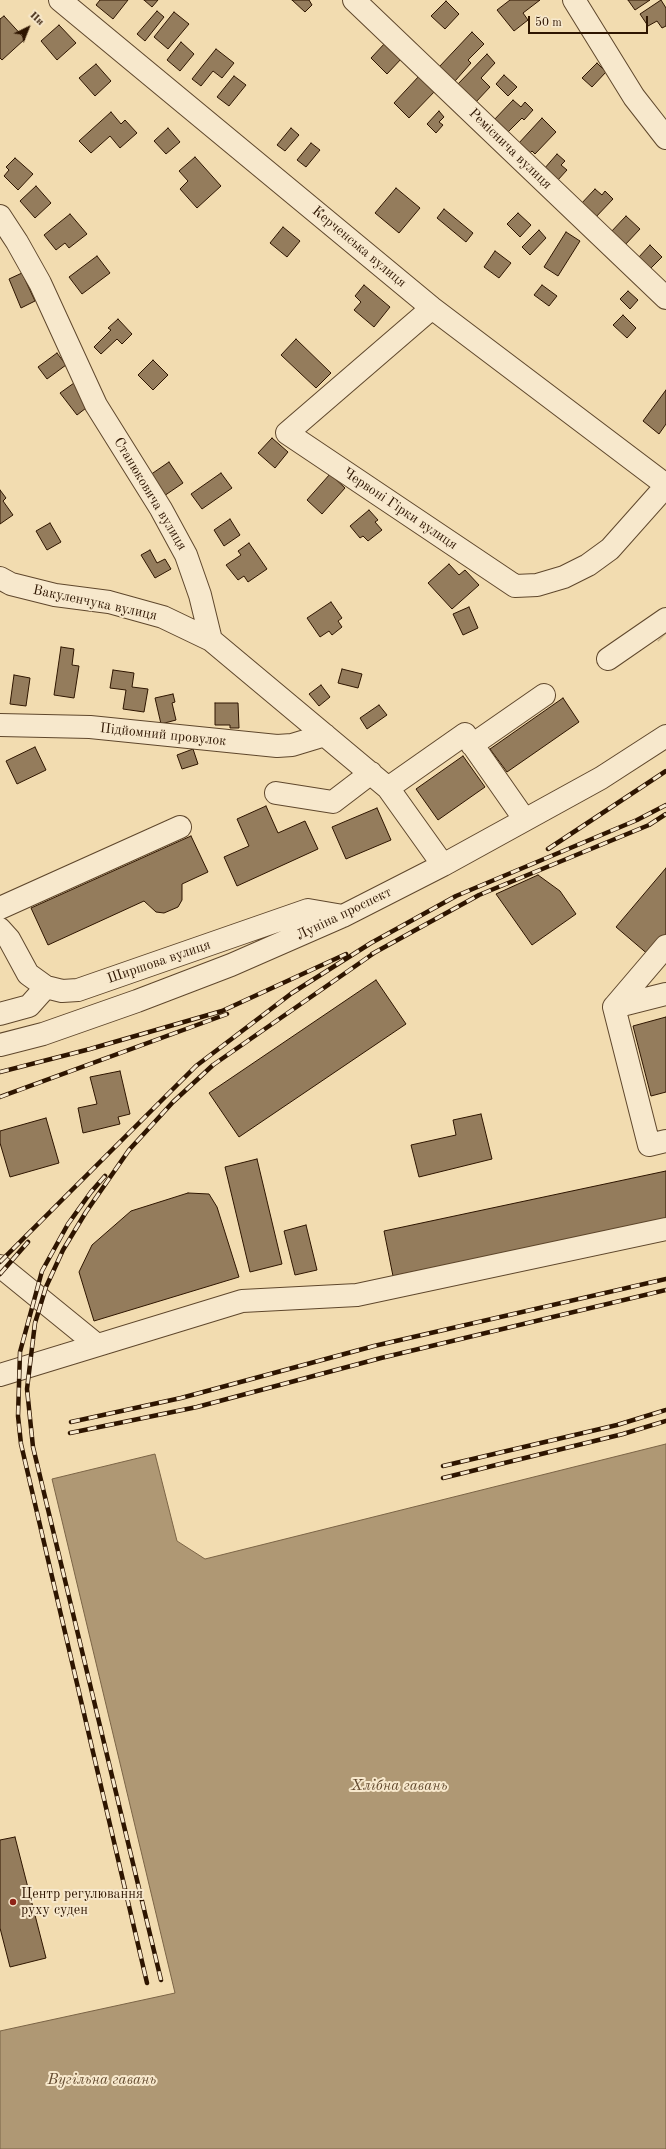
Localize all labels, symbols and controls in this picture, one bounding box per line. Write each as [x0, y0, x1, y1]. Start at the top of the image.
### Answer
north arrow [8, 8, 48, 48]
scale bar [530, 8, 650, 34]
text: Пн [27, 10, 46, 28]
text: 50 m [535, 17, 562, 29]
street label: Реміснича вулиця [465, 105, 555, 193]
street label: Керченська вулиця [309, 203, 409, 291]
street label: Станюковича вулиця [110, 434, 190, 554]
street label: Червоні Гірки вулиця [340, 464, 460, 554]
street label: Вакуленчука вулиця [31, 582, 159, 624]
street label: Підйомний провулок [99, 720, 227, 750]
street label: Луніна проспект [294, 884, 394, 944]
street label: Ширшова вулиця [105, 936, 213, 988]
water label: Хлібна гавань [350, 1777, 448, 1795]
place label: Центр регулювання руху суден [21, 1886, 143, 1918]
marker: Центр регулювання руху суден [8, 1897, 18, 1907]
water label: Вугільна гавань [48, 2071, 156, 2089]

